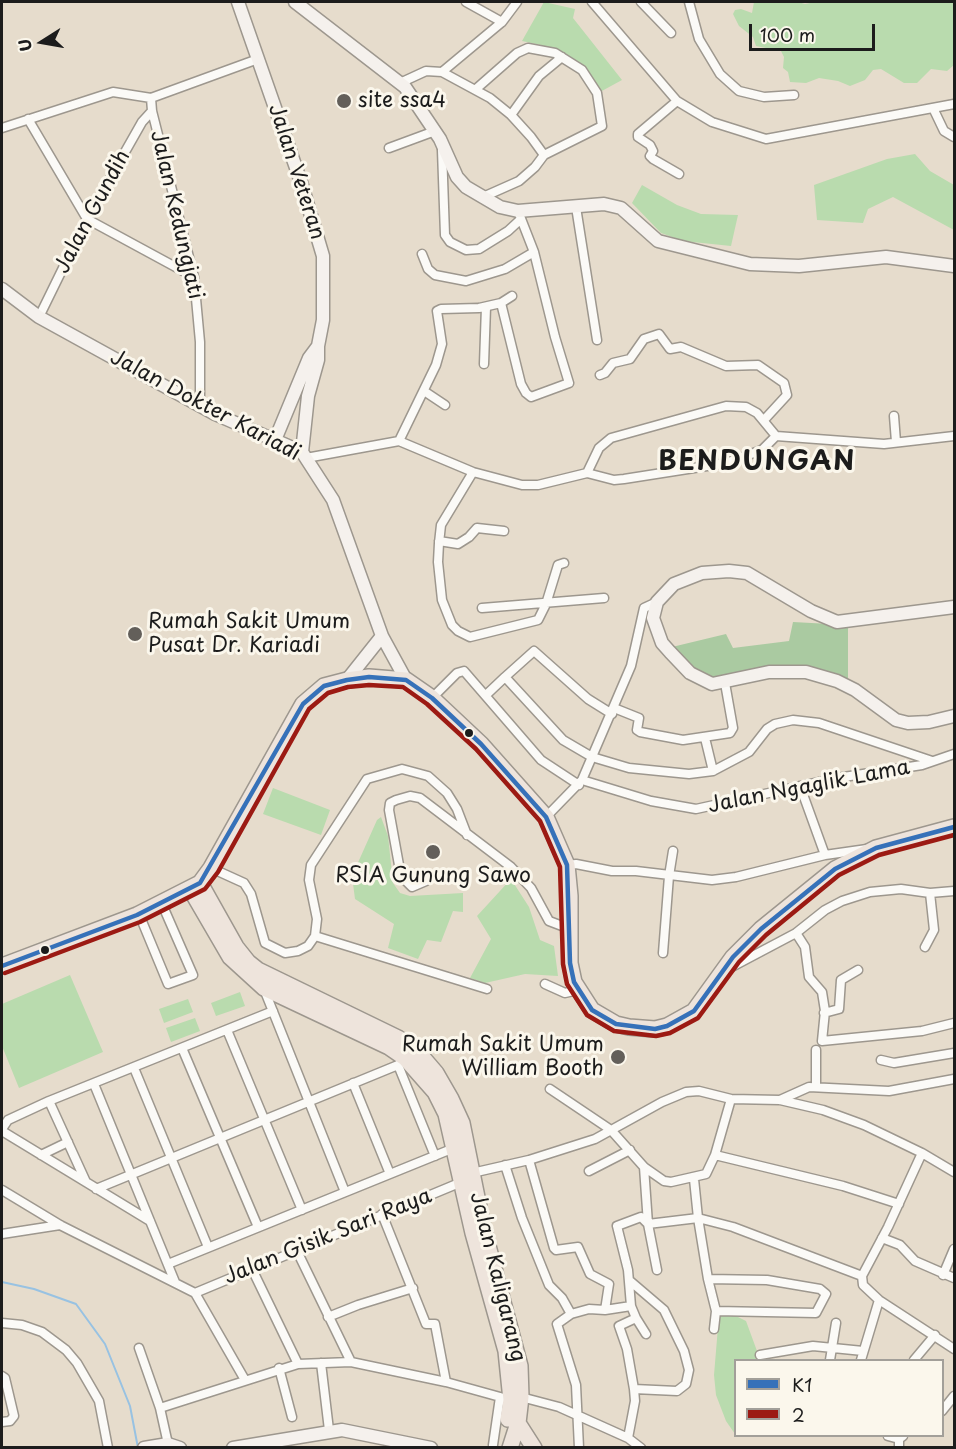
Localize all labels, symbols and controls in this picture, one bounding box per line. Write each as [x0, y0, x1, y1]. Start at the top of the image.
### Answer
north arrow [12, 12, 72, 72]
scale bar [752, 12, 878, 50]
text: 100 m [760, 21, 815, 48]
text: U [11, 37, 37, 54]
place label: site ssa4 [358, 88, 446, 114]
marker: site ssa4 [335, 92, 353, 110]
street label: Jalan Veteran [262, 101, 330, 243]
street label: Jalan Kedungjati [144, 128, 208, 302]
street label: Jalan Gundih [50, 146, 136, 278]
street label: Jalan Dokter Kariadi [105, 345, 305, 467]
district label: BENDUNGAN [658, 447, 856, 479]
place label: Rumah Sakit Umum Pusat Dr. Kariadi [148, 609, 350, 659]
marker: Rumah Sakit Umum Pusat Dr. Kariadi [126, 625, 144, 643]
unlabelled marker [463, 727, 475, 739]
street label: Jalan Ngaglik Lama [706, 755, 912, 819]
marker: RSIA Gunung Sawo [424, 843, 442, 861]
place label: RSIA Gunung Sawo [335, 863, 531, 889]
unlabelled marker [39, 944, 51, 956]
place label: Rumah Sakit Umum William Booth [402, 1032, 604, 1082]
marker: Rumah Sakit Umum William Booth [609, 1048, 627, 1066]
street label: Jalan Gisik Sari Raya [221, 1184, 435, 1290]
street label: Jalan Kaligarang [464, 1190, 530, 1364]
legend [734, 1359, 944, 1437]
text: K1 [792, 1371, 812, 1398]
text: 2 [792, 1401, 805, 1428]

